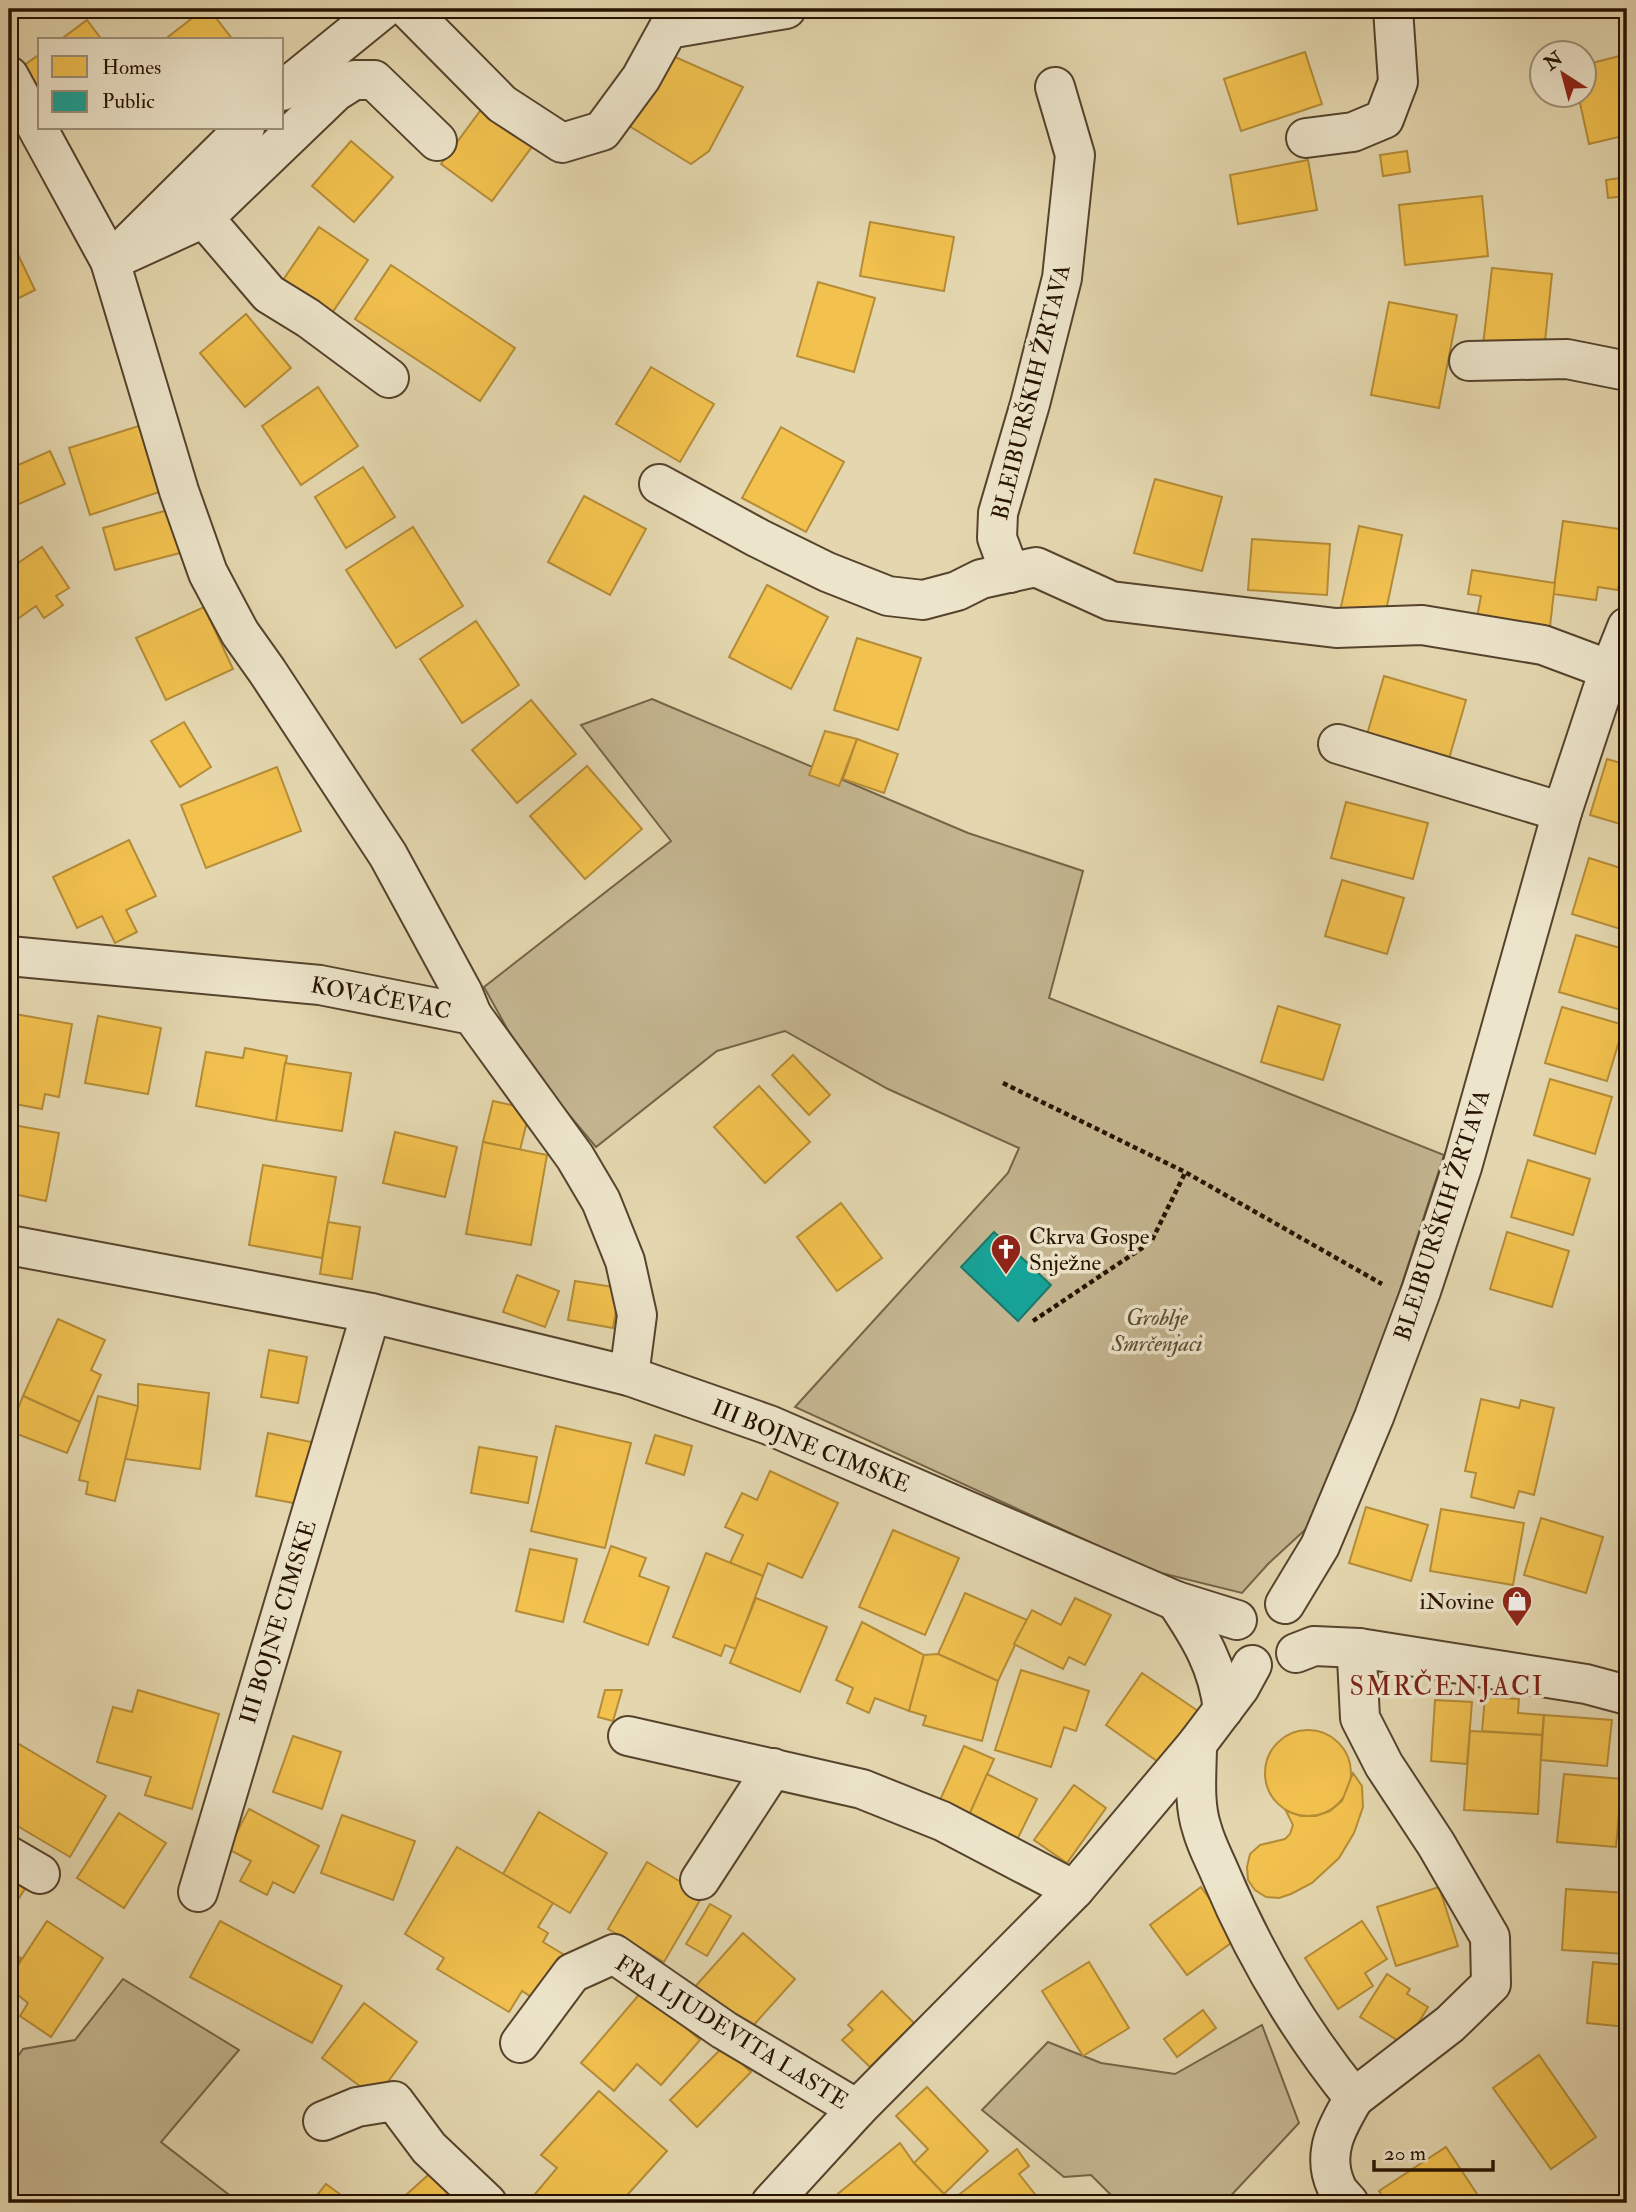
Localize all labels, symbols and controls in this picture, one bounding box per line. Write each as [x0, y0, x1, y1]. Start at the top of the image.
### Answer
legend [38, 38, 284, 130]
north arrow [1528, 38, 1598, 108]
text: N [1539, 46, 1568, 76]
text: Homes [102, 54, 161, 81]
text: Public [102, 88, 155, 115]
street label: BLEIBURŠKIH ŽRTAVA [985, 261, 1077, 523]
street label: KOVAČEVAC [308, 970, 454, 1026]
street label: BLEIBURŠKIH ŽRTAVA [1388, 1085, 1496, 1344]
place label: Ckrva Gospe Snježne [1029, 1222, 1150, 1277]
church icon: Ckrva Gospe Snježne [989, 1232, 1023, 1276]
park label: Groblje Smrčenjaci [1110, 1303, 1203, 1358]
street label: III BOJNE CIMSKE [708, 1393, 914, 1499]
street label: III BOJNE CIMSKE [233, 1517, 323, 1727]
shop icon: iNovine [1500, 1584, 1534, 1628]
place label: iNovine [1419, 1587, 1494, 1616]
district label: SMRČENJACI [1350, 1668, 1544, 1703]
street label: FRA LJUDEVITA LASTE [610, 1948, 854, 2116]
scale bar [1374, 2128, 1492, 2172]
text: 20 m [1384, 2140, 1426, 2167]

